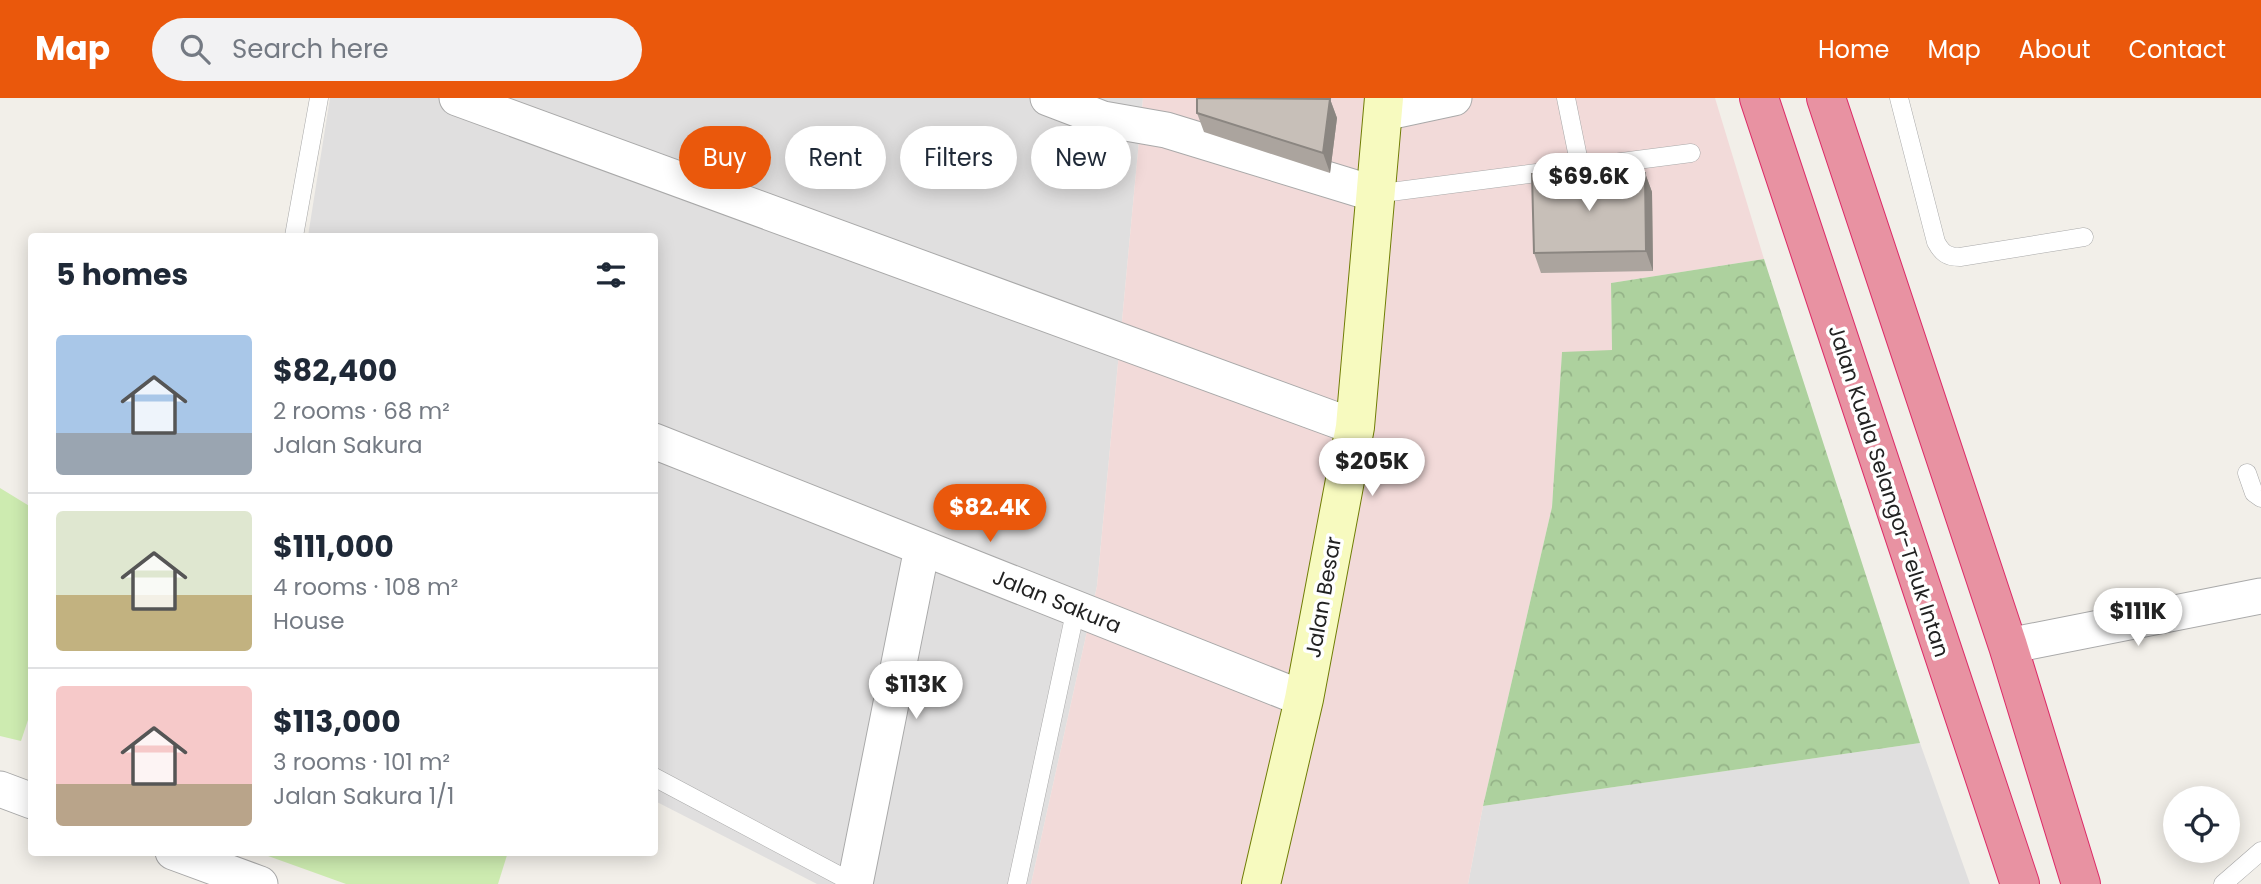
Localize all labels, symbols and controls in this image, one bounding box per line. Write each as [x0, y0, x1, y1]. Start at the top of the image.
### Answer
search box [152, 18, 642, 81]
text: Map [35, 25, 110, 72]
icon: search [176, 30, 214, 68]
text: Search here [232, 31, 389, 67]
text: Home [1818, 33, 1890, 66]
text: Map [1928, 33, 1981, 66]
text: About [2019, 33, 2090, 66]
text: Contact [2128, 33, 2226, 66]
chip: Buy [679, 126, 771, 189]
chip: Rent [785, 126, 886, 189]
chip: Filters [900, 126, 1017, 189]
chip: New [1031, 126, 1131, 189]
pin: $69.6K [1532, 153, 1646, 213]
text: $69.6K [1548, 160, 1630, 192]
text: 5 homes [56, 253, 188, 296]
icon: filters [592, 256, 630, 294]
street label: Jalan Kuala Selangor-Teluk Intan [1822, 321, 1956, 661]
text: $82,400 [273, 349, 397, 392]
icon: home [112, 363, 196, 447]
text: 2 rooms · 68 m² [273, 395, 450, 427]
text: Jalan Sakura [273, 429, 423, 461]
pin: $205K [1323, 438, 1421, 498]
text: $205K [1335, 445, 1409, 477]
pin: $82.4K [933, 484, 1047, 544]
text: $82.4K [949, 491, 1031, 523]
text: $111,000 [273, 525, 394, 568]
street label: Jalan Besar [1298, 534, 1348, 660]
icon: home [112, 539, 196, 623]
street label: Jalan Sakura [988, 562, 1126, 640]
text: 4 rooms · 108 m² [273, 571, 458, 603]
pin: $111K [2089, 588, 2187, 648]
text: $111K [2109, 595, 2167, 627]
text: House [273, 605, 345, 637]
pin: $113K [867, 662, 965, 721]
text: $113K [885, 668, 947, 700]
text: $113,000 [273, 700, 401, 743]
icon: home [112, 714, 196, 798]
text: 3 rooms · 101 m² [273, 746, 450, 778]
text: Jalan Sakura 1/1 [273, 780, 454, 812]
map controls [2163, 786, 2240, 863]
button: locate [2163, 786, 2240, 863]

